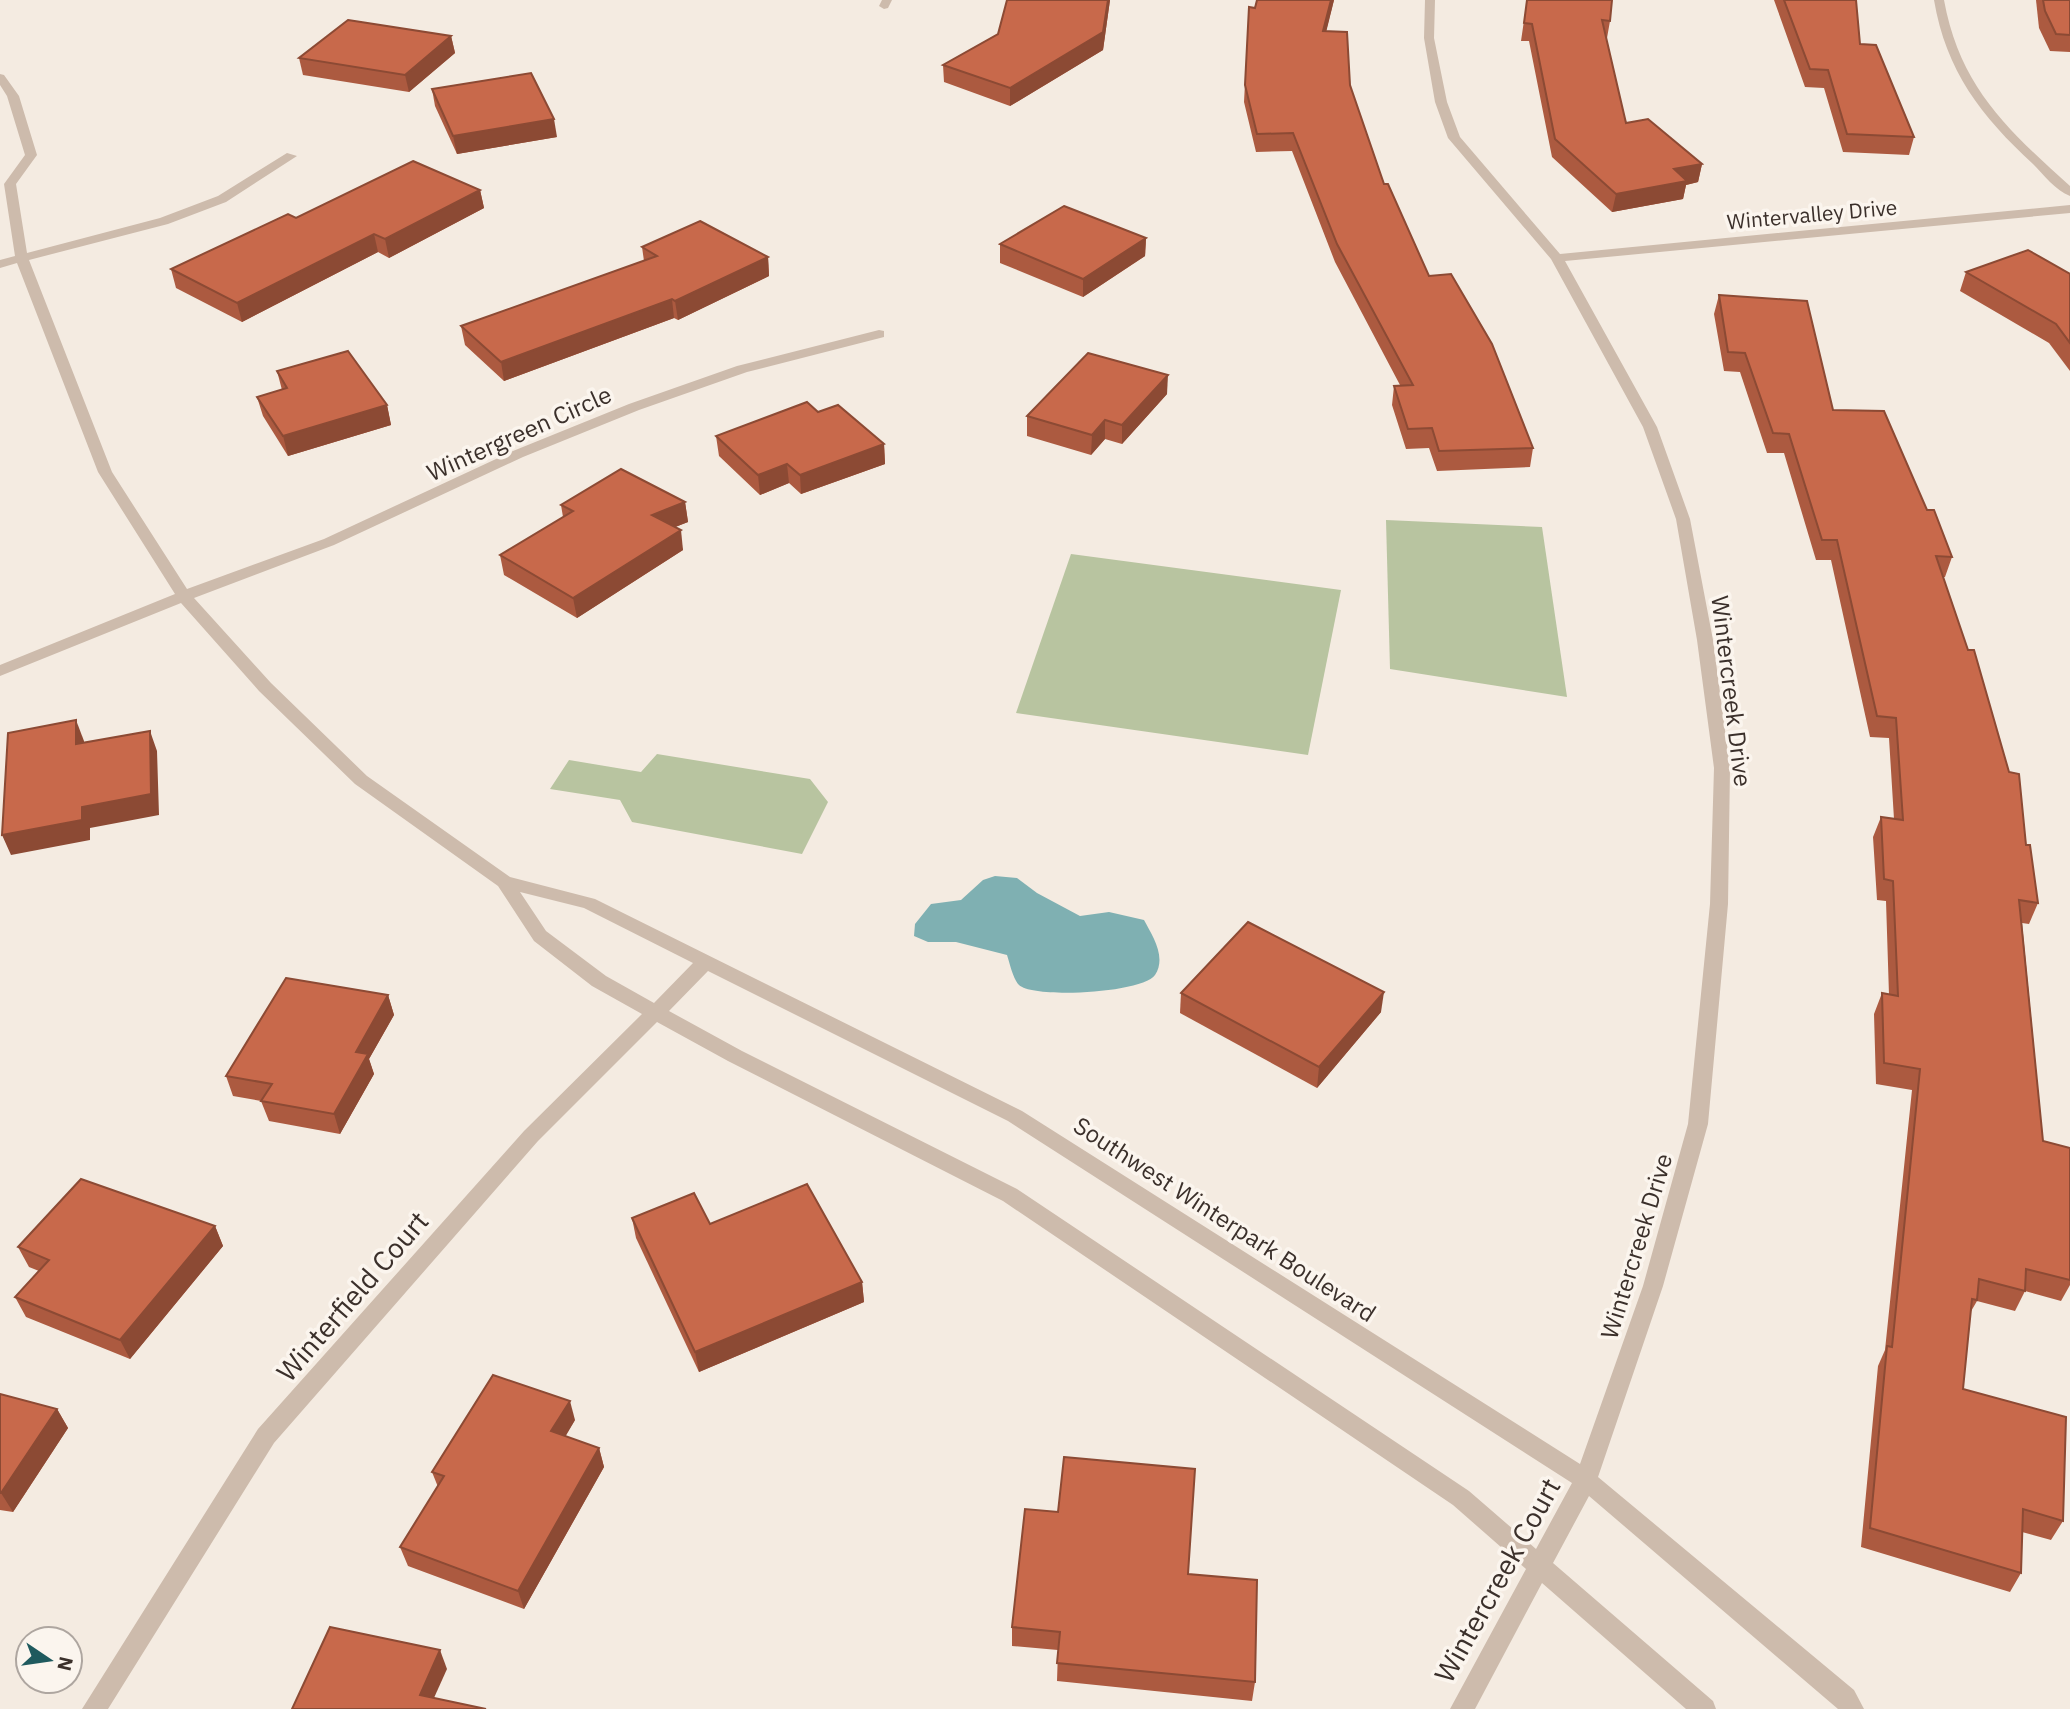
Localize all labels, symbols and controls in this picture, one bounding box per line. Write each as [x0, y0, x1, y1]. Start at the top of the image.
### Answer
street label: Wintervalley Drive [1726, 193, 1898, 235]
street label: Wintergreen Circle [422, 378, 616, 488]
street label: Wintercreek Drive [1704, 594, 1760, 788]
street label: Southwest Winterpark Boulevard [1068, 1109, 1382, 1329]
street label: Wintercreek Drive [1593, 1149, 1679, 1343]
street label: Winterfield Court [268, 1203, 436, 1389]
street label: Wintercreek Court [1425, 1471, 1569, 1689]
north arrow [14, 1625, 84, 1695]
text: N [52, 1654, 79, 1673]

